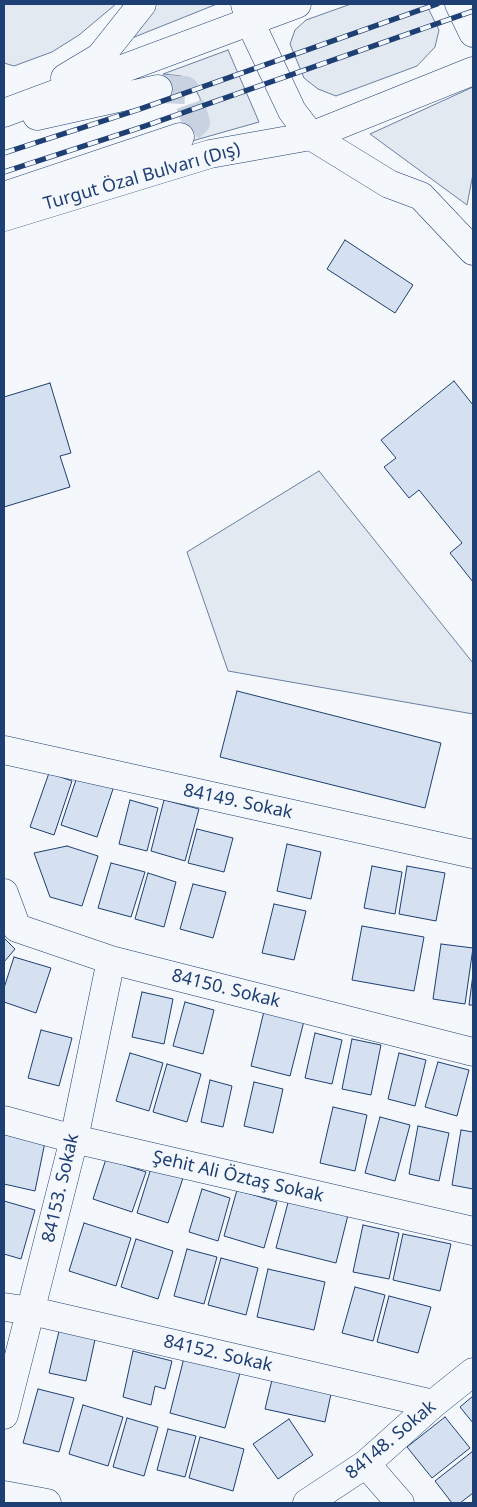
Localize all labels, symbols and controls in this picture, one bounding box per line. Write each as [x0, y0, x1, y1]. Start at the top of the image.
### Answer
street label: Turgut Özal Bulvarı (Dış) [41, 139, 243, 215]
street label: 84149. Sokak [181, 780, 295, 824]
street label: 84150. Sokak [169, 965, 283, 1013]
street label: 84153. Sokak [38, 1131, 84, 1245]
street label: Şehit Ali Öztaş Sokak [150, 1147, 326, 1207]
street label: 84152. Sokak [161, 1331, 275, 1377]
street label: 84148. Sokak [342, 1396, 440, 1484]

